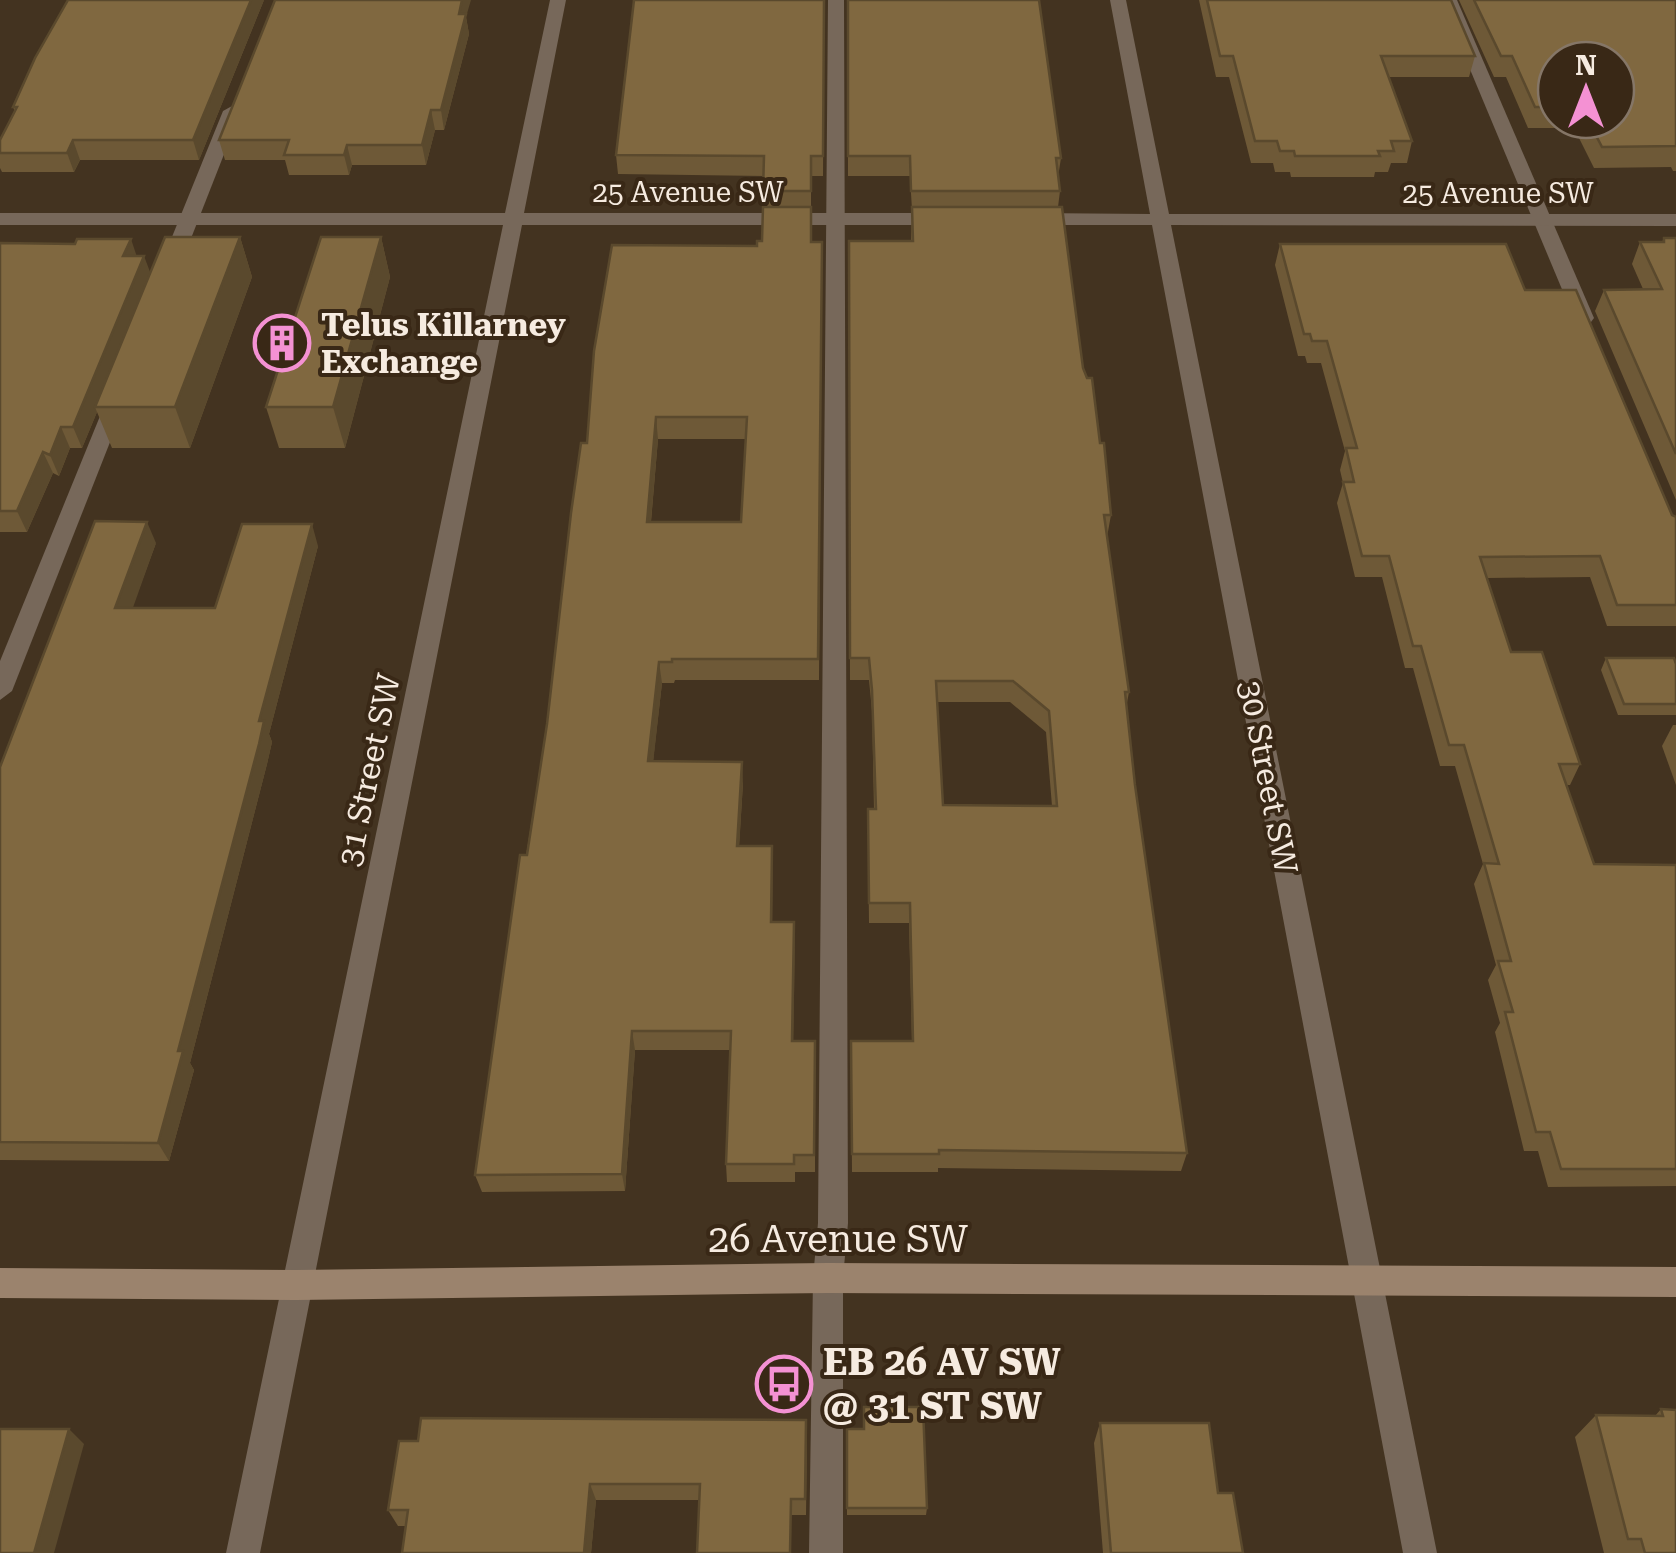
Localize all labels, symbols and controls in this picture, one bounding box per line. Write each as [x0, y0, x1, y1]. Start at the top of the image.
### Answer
north arrow [1536, 40, 1636, 140]
text: N [1575, 49, 1597, 82]
street label: 25 Avenue SW [592, 176, 784, 209]
street label: 25 Avenue SW [1402, 177, 1594, 210]
place label: Telus Killarney Exchange [321, 306, 567, 381]
building icon: Telus Killarney Exchange [252, 313, 312, 373]
street label: 31 Street SW [330, 670, 408, 870]
street label: 30 Street SW [1231, 677, 1305, 877]
street label: 26 Avenue SW [708, 1217, 968, 1261]
place label: EB 26 AV SW @ 31 ST SW [823, 1340, 1061, 1428]
bus stop icon: EB 26 AV SW @ 31 ST SW [754, 1354, 814, 1414]

